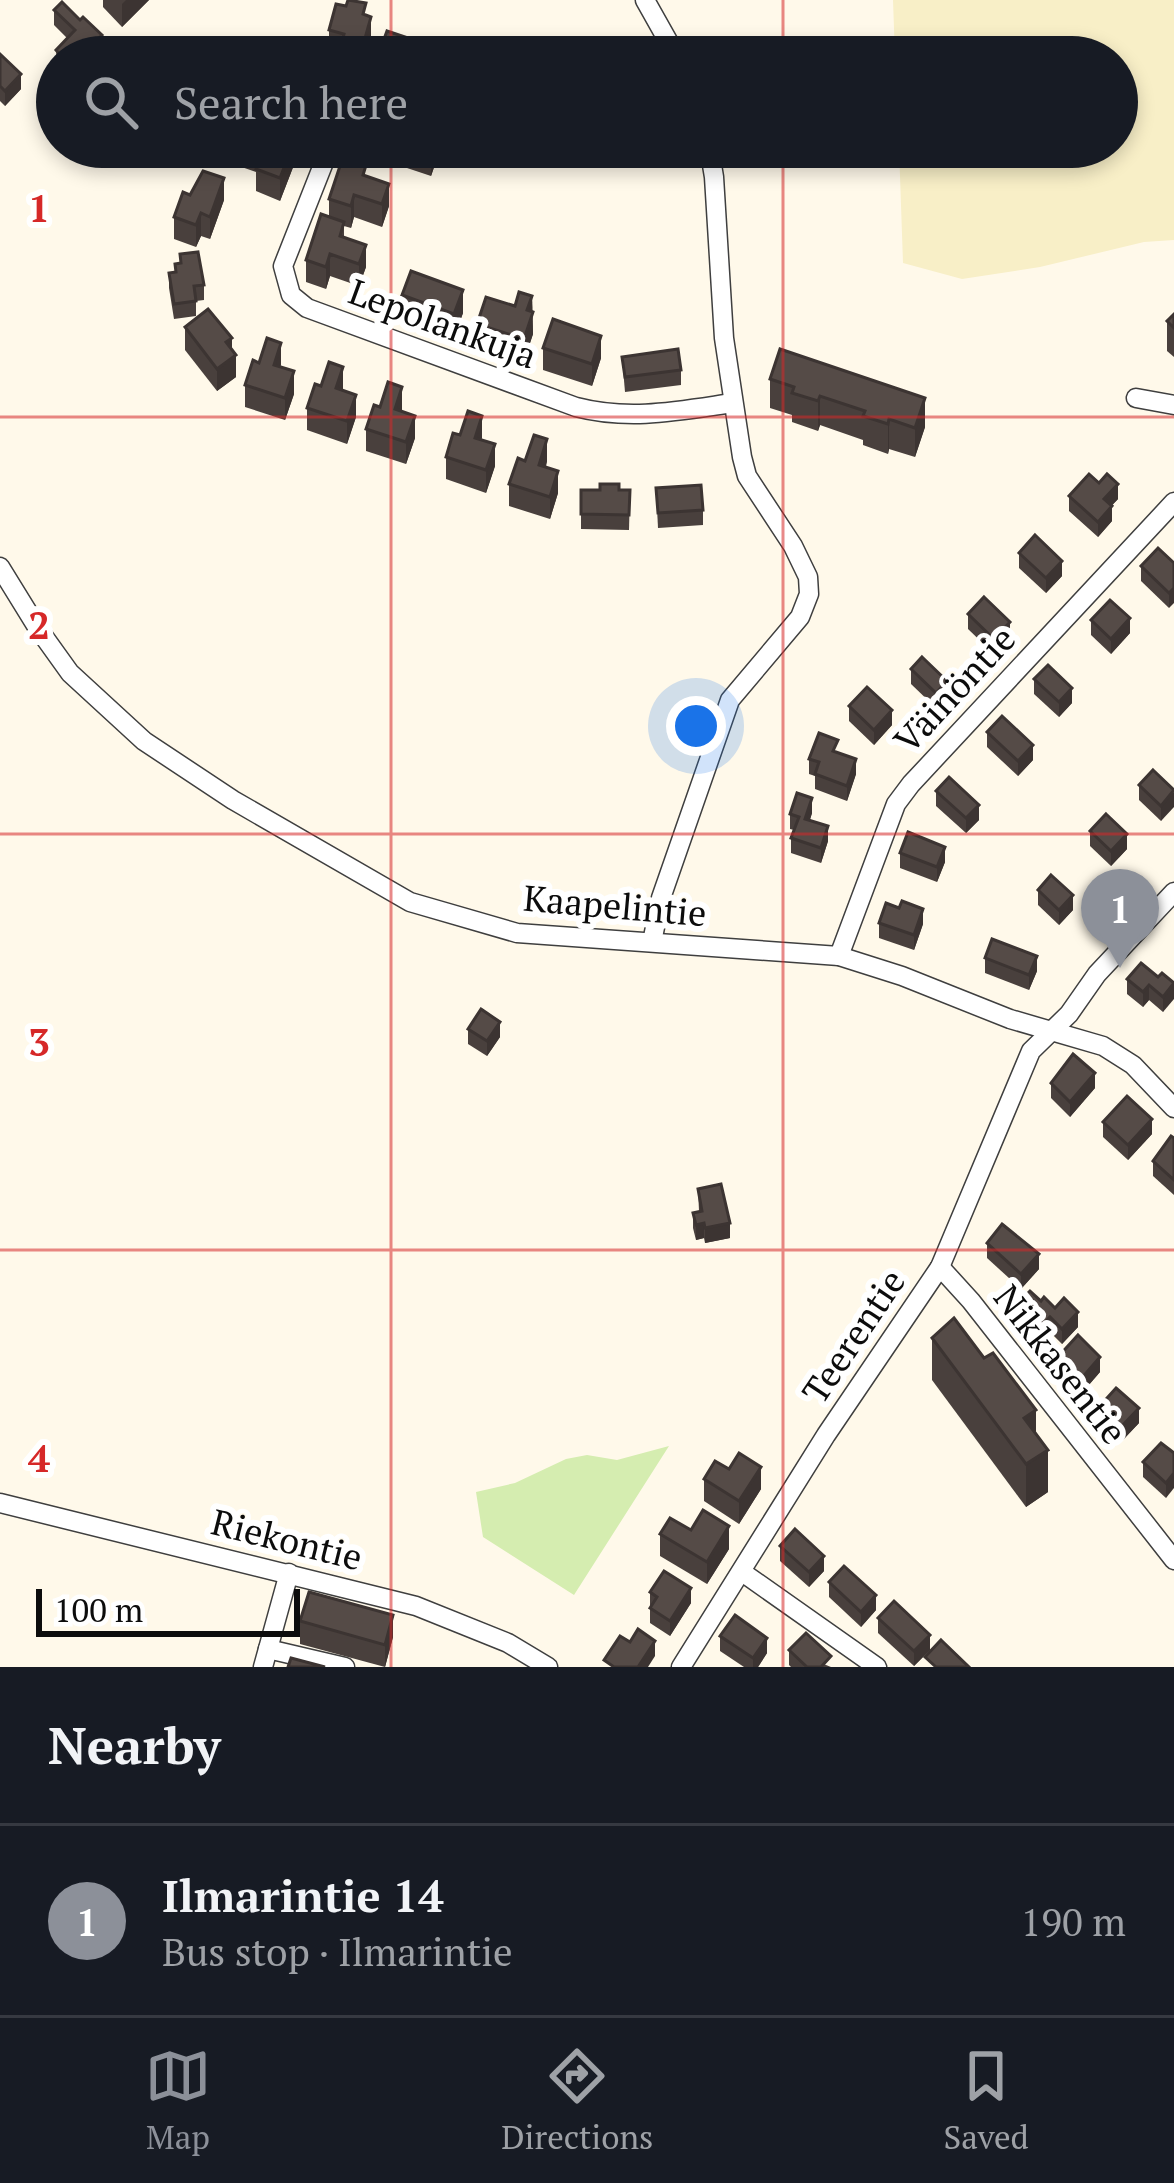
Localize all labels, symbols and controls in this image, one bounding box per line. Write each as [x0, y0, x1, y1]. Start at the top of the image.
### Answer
search box [36, 36, 1138, 168]
icon: search [78, 69, 144, 135]
text: Search here [174, 72, 408, 132]
text: 1 [28, 181, 50, 233]
street label: Lepolankuja [343, 267, 543, 379]
text: 2 [28, 598, 50, 650]
street label: Väinöntie [883, 615, 1025, 763]
your location [666, 696, 726, 756]
pin: 1 [1081, 869, 1159, 968]
street label: Kaapelintie [522, 874, 708, 936]
text: 3 [28, 1015, 50, 1067]
street label: Teerentie [791, 1260, 915, 1412]
street label: Nikkasentie [984, 1275, 1138, 1453]
text: 4 [28, 1431, 50, 1483]
street label: Riekontie [207, 1498, 367, 1580]
scale bar [36, 1583, 300, 1636]
text: 100 m [54, 1588, 143, 1631]
text: Nearby [48, 1711, 221, 1779]
text: Ilmarintie 14 [162, 1865, 444, 1925]
text: 1 [76, 1895, 98, 1947]
text: 190 m [1021, 1895, 1126, 1947]
text: Bus stop · Ilmarintie [162, 1925, 513, 1977]
tab: Map [145, 2043, 211, 2158]
tab: Directions [501, 2043, 653, 2158]
tab: Saved [944, 2043, 1029, 2158]

